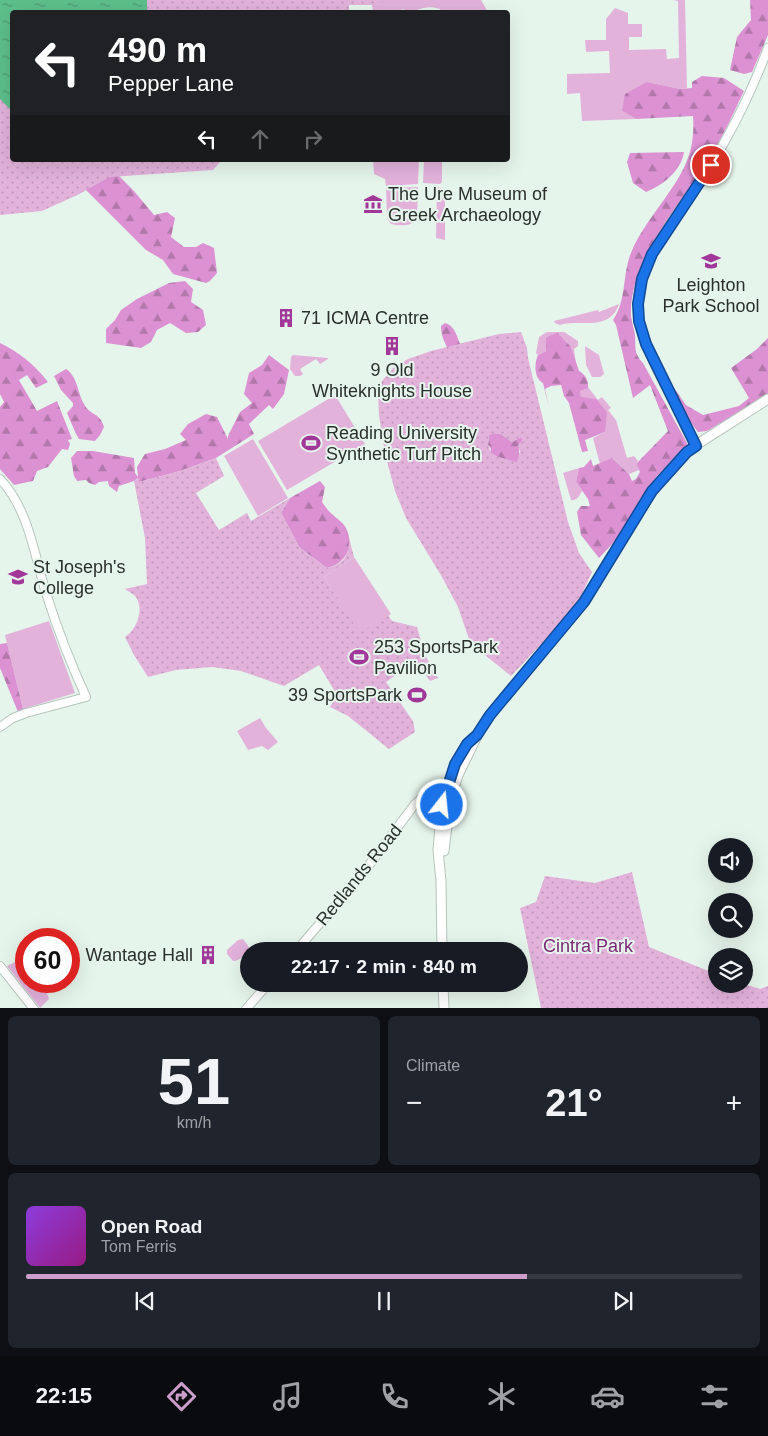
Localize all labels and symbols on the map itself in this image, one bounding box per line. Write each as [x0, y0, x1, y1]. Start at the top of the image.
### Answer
pin [690, 144, 732, 186]
place label: The Ure Museum of Greek Archaeology [388, 184, 548, 225]
museum icon: The Ure Museum of Greek Archaeology [362, 193, 384, 215]
school or university icon: Leighton Park School [700, 250, 722, 272]
place label: Leighton Park School [662, 275, 760, 316]
building icon: 71 ICMA Centre [275, 307, 297, 329]
place label: 71 ICMA Centre [301, 308, 429, 328]
building icon: 9 Old Whiteknights House [381, 335, 403, 357]
place label: 9 Old Whiteknights House [312, 360, 472, 401]
place label: Reading University Synthetic Turf Pitch [326, 423, 481, 464]
sports icon: Reading University Synthetic Turf Pitch [300, 432, 322, 454]
place label: St Joseph's College [33, 557, 126, 598]
school or university icon: St Joseph's College [7, 566, 29, 588]
place label: 253 SportsPark Pavilion [374, 637, 499, 678]
sports icon: 253 SportsPark Pavilion [348, 646, 370, 668]
sports icon: 39 SportsPark [406, 684, 428, 706]
place label: 39 SportsPark [288, 685, 403, 705]
position arrow [415, 778, 467, 830]
street label: Redlands Road [312, 820, 406, 930]
speed limit sign: 60 [15, 928, 80, 993]
park label: Cintra Park [543, 936, 634, 956]
building icon: Wantage Hall [197, 944, 219, 966]
place label: Wantage Hall [86, 945, 193, 965]

